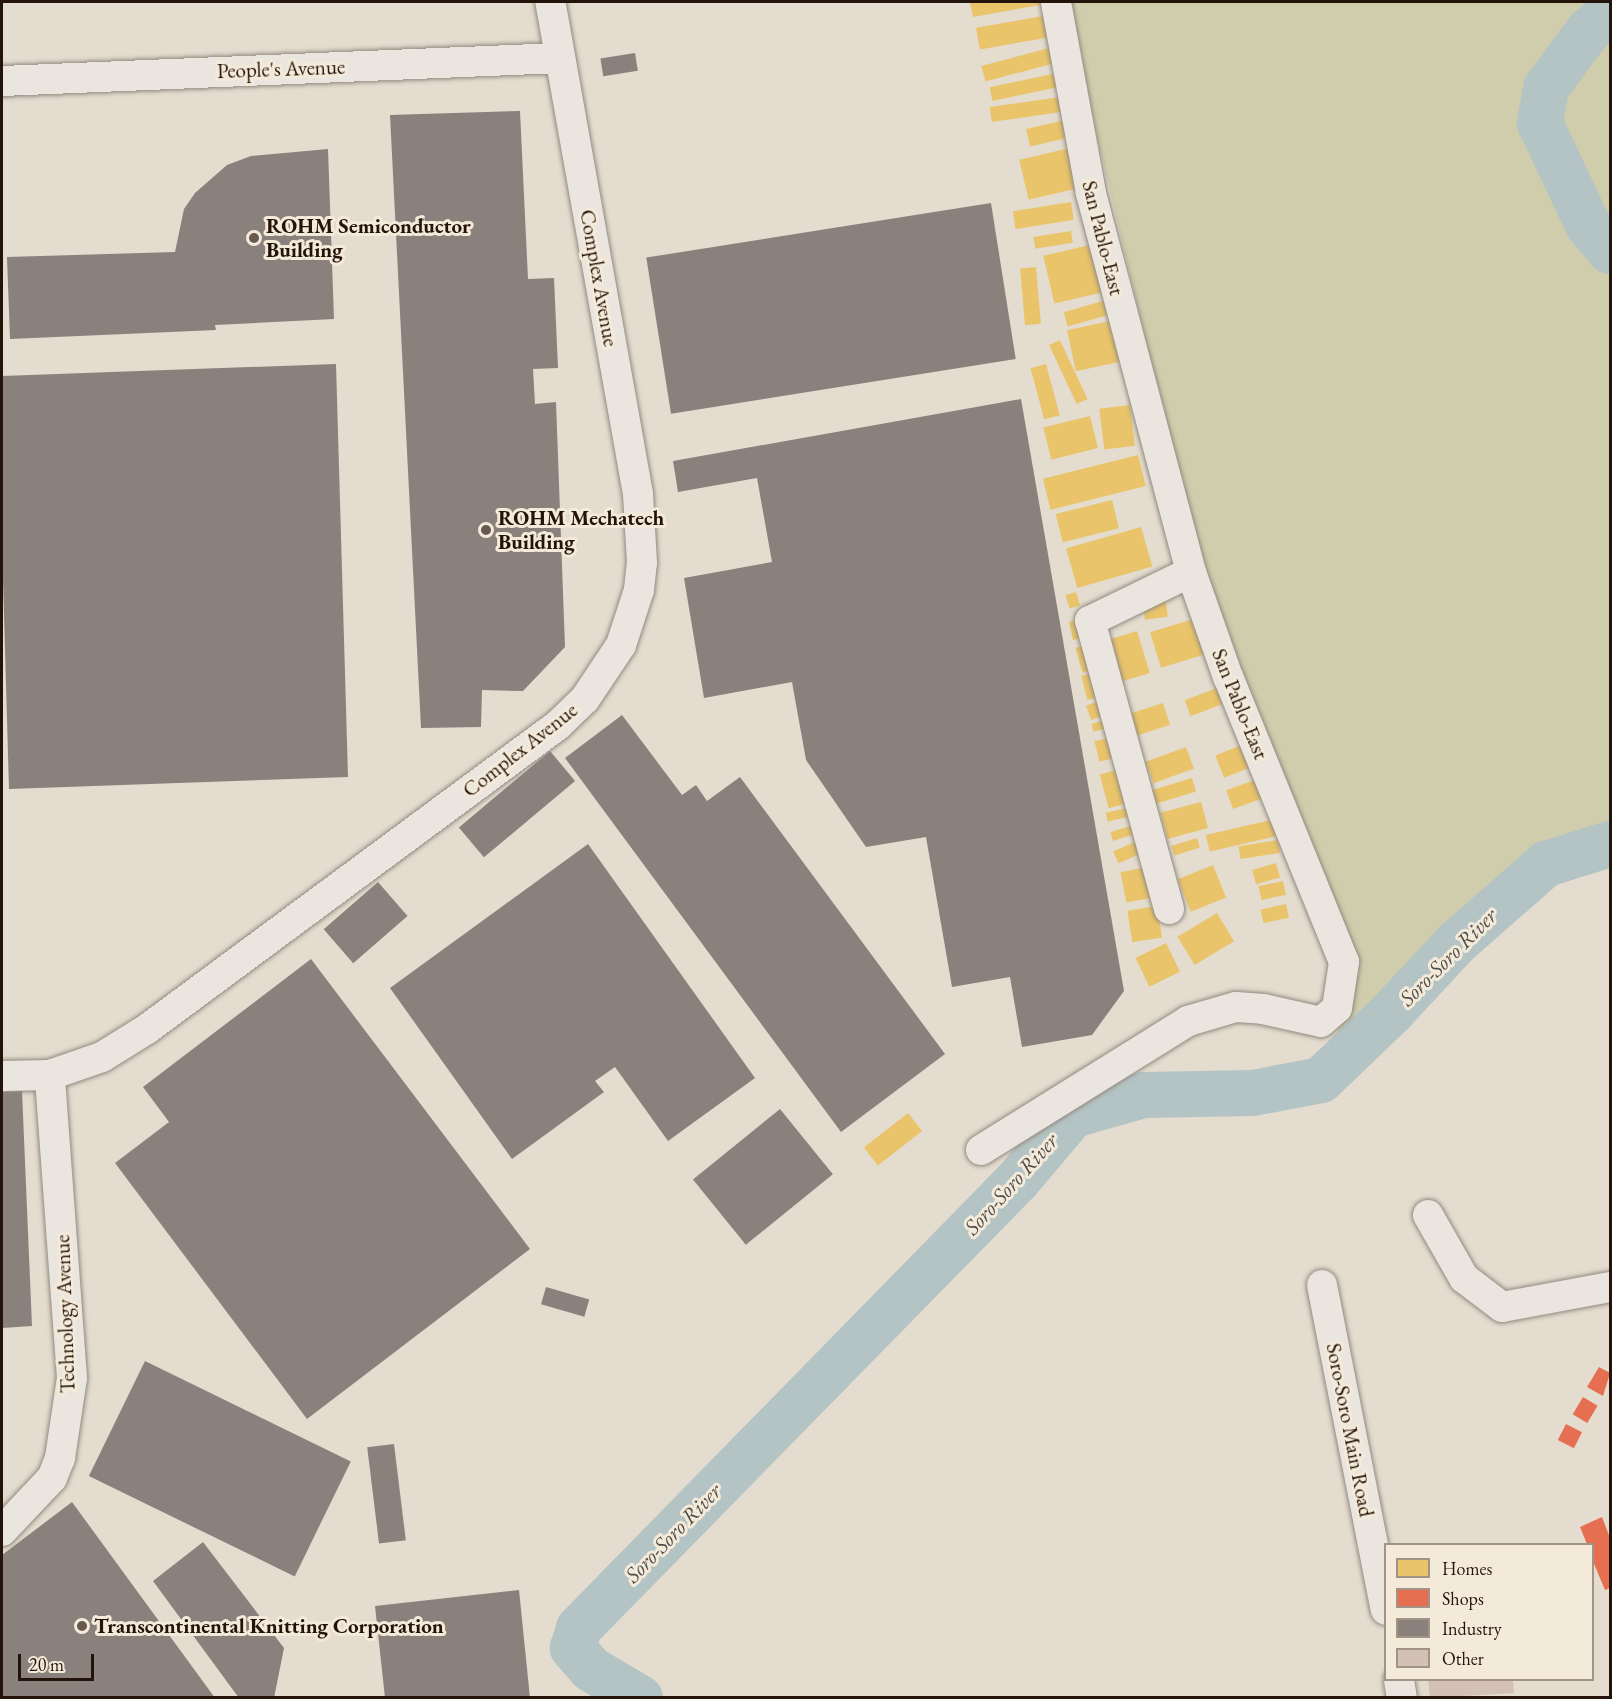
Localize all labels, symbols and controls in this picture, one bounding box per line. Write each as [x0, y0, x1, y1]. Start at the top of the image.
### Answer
street label: People's Avenue [217, 54, 345, 84]
street label: San Pablo-East [1077, 178, 1129, 298]
street label: Complex Avenue [575, 208, 623, 348]
place label: ROHM Semiconductor Building [266, 213, 471, 263]
marker: ROHM Semiconductor Building [247, 231, 261, 245]
place label: ROHM Mechatech Building [498, 505, 664, 555]
marker: ROHM Mechatech Building [479, 523, 493, 537]
street label: San Pablo-East [1206, 645, 1274, 763]
street label: Complex Avenue [458, 697, 582, 803]
water label: Soro-Soro River [1394, 903, 1502, 1011]
water label: Soro-Soro River [959, 1128, 1063, 1240]
street label: Technology Avenue [50, 1234, 80, 1394]
street label: Soro-Soro Main Road [1321, 1341, 1379, 1519]
water label: Soro-Soro River [619, 1478, 727, 1588]
legend [1384, 1543, 1594, 1681]
text: Homes [1442, 1557, 1492, 1580]
text: Shops [1442, 1587, 1484, 1610]
place label: Transcontinental Knitting Corporation [94, 1613, 444, 1639]
text: Industry [1442, 1617, 1502, 1640]
marker: Transcontinental Knitting Corporation [75, 1619, 89, 1633]
scale bar [21, 1642, 98, 1680]
text: Other [1442, 1647, 1484, 1670]
text: 20 m [29, 1653, 64, 1676]

